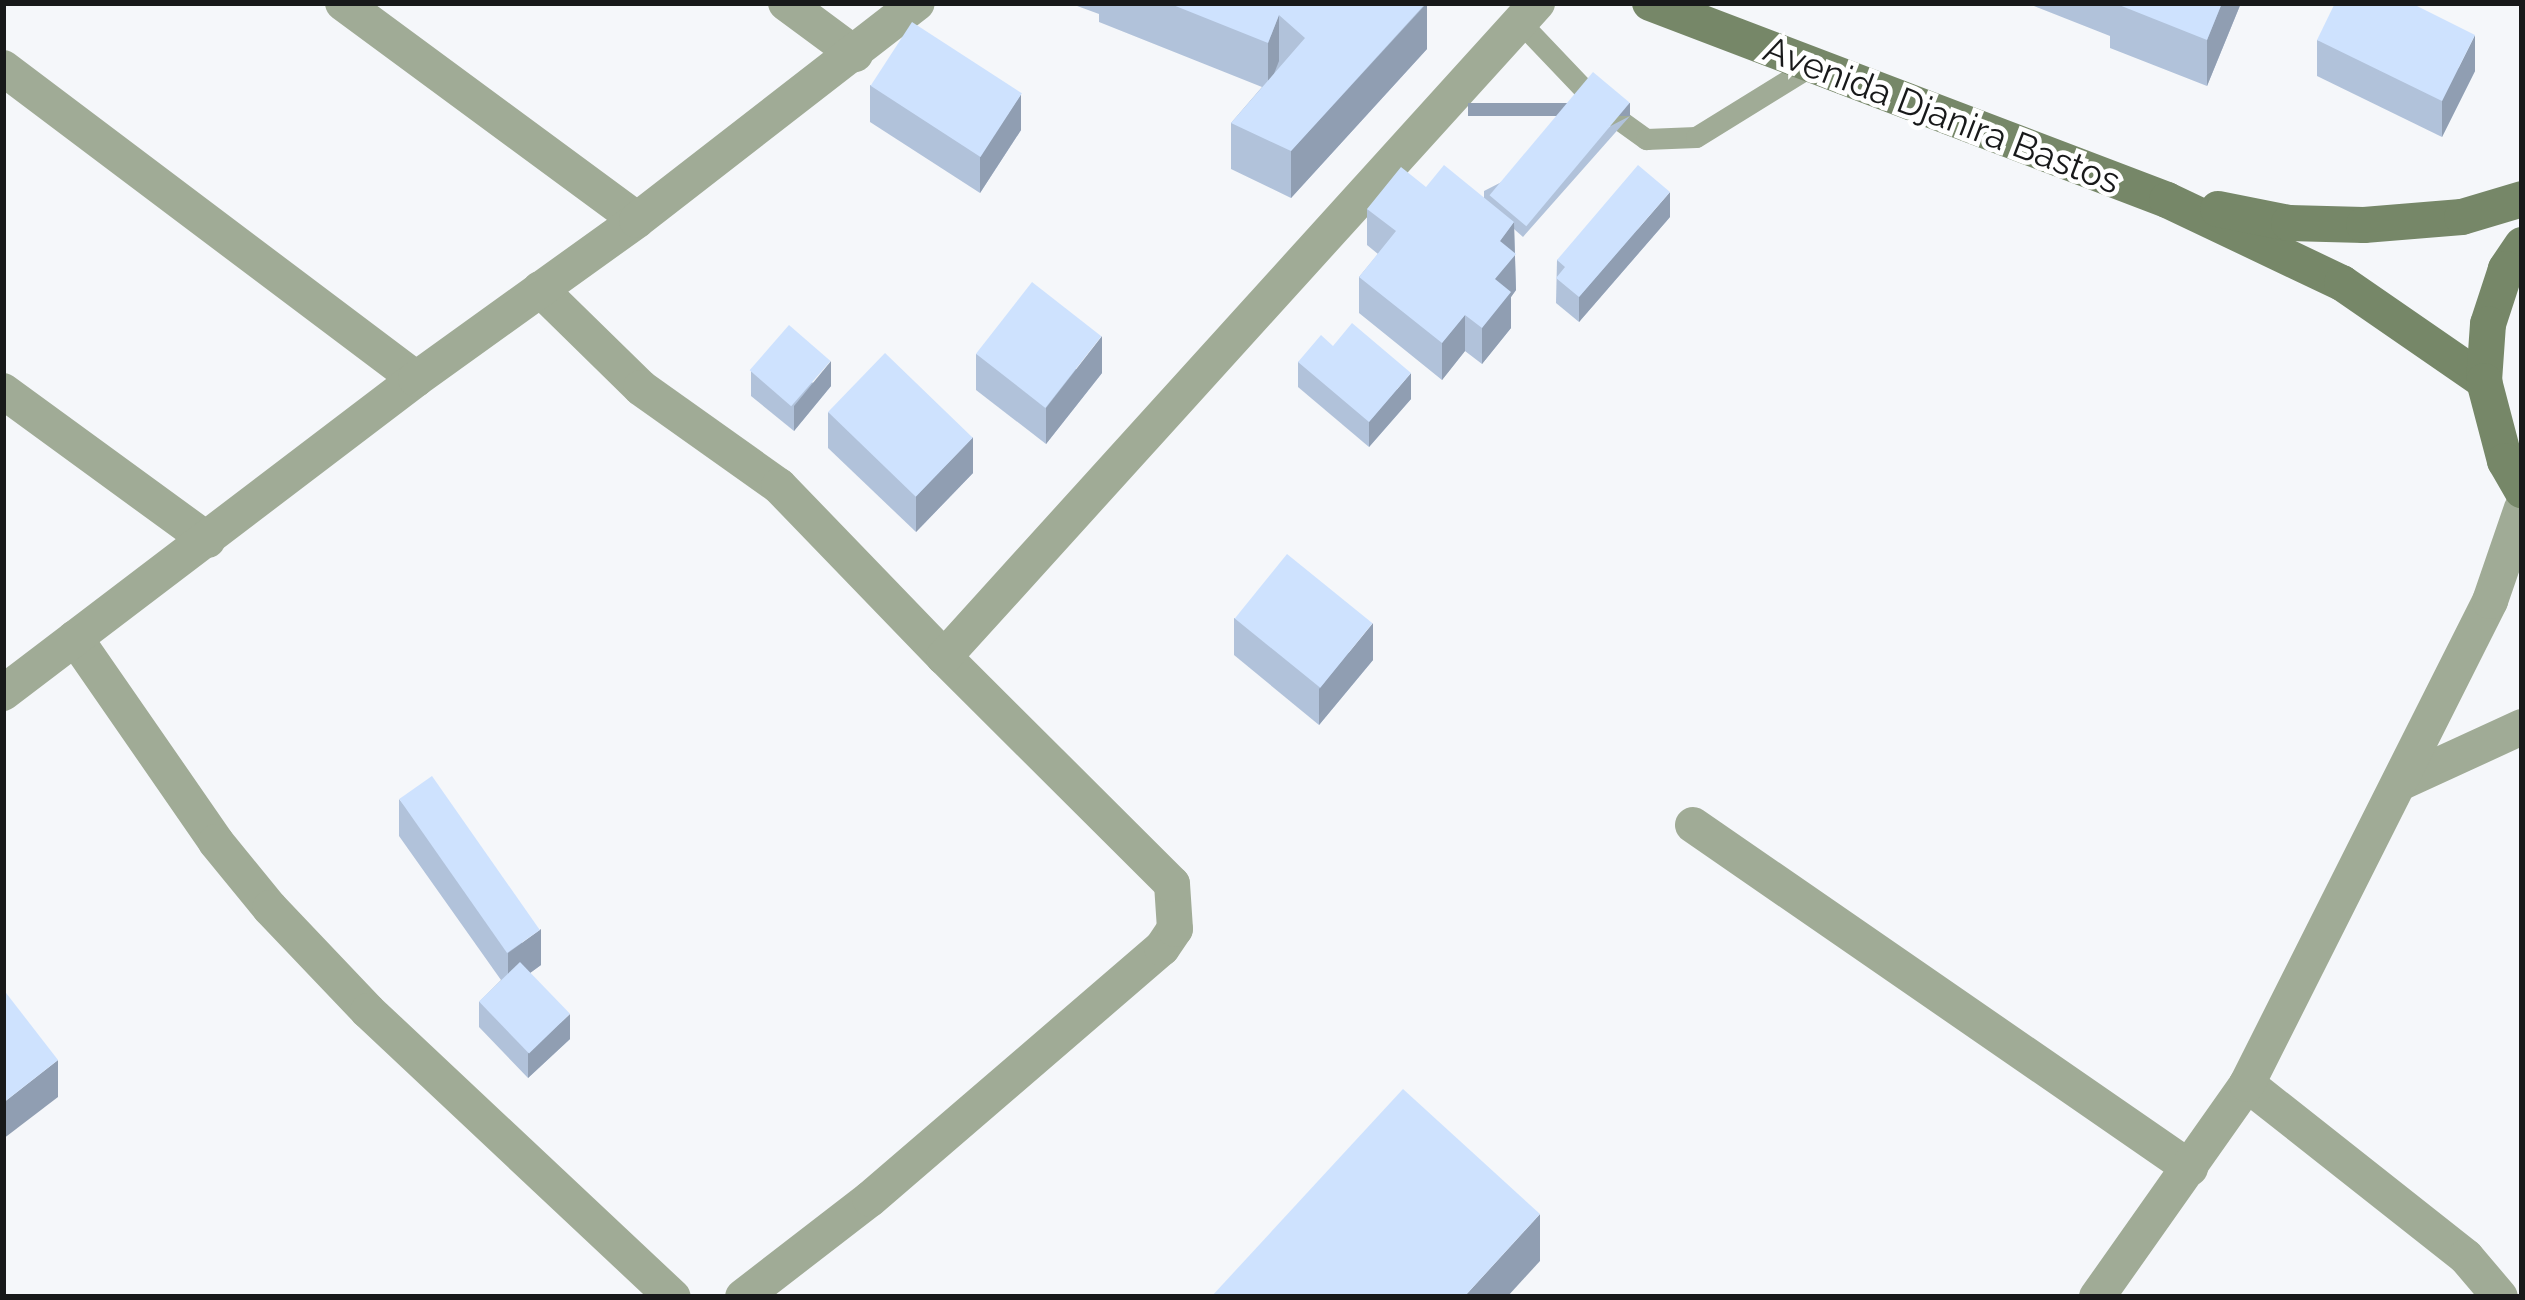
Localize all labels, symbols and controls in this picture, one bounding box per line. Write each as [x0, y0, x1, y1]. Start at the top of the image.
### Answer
street label: Avenida Djanira Bastos [1758, 27, 2126, 203]

